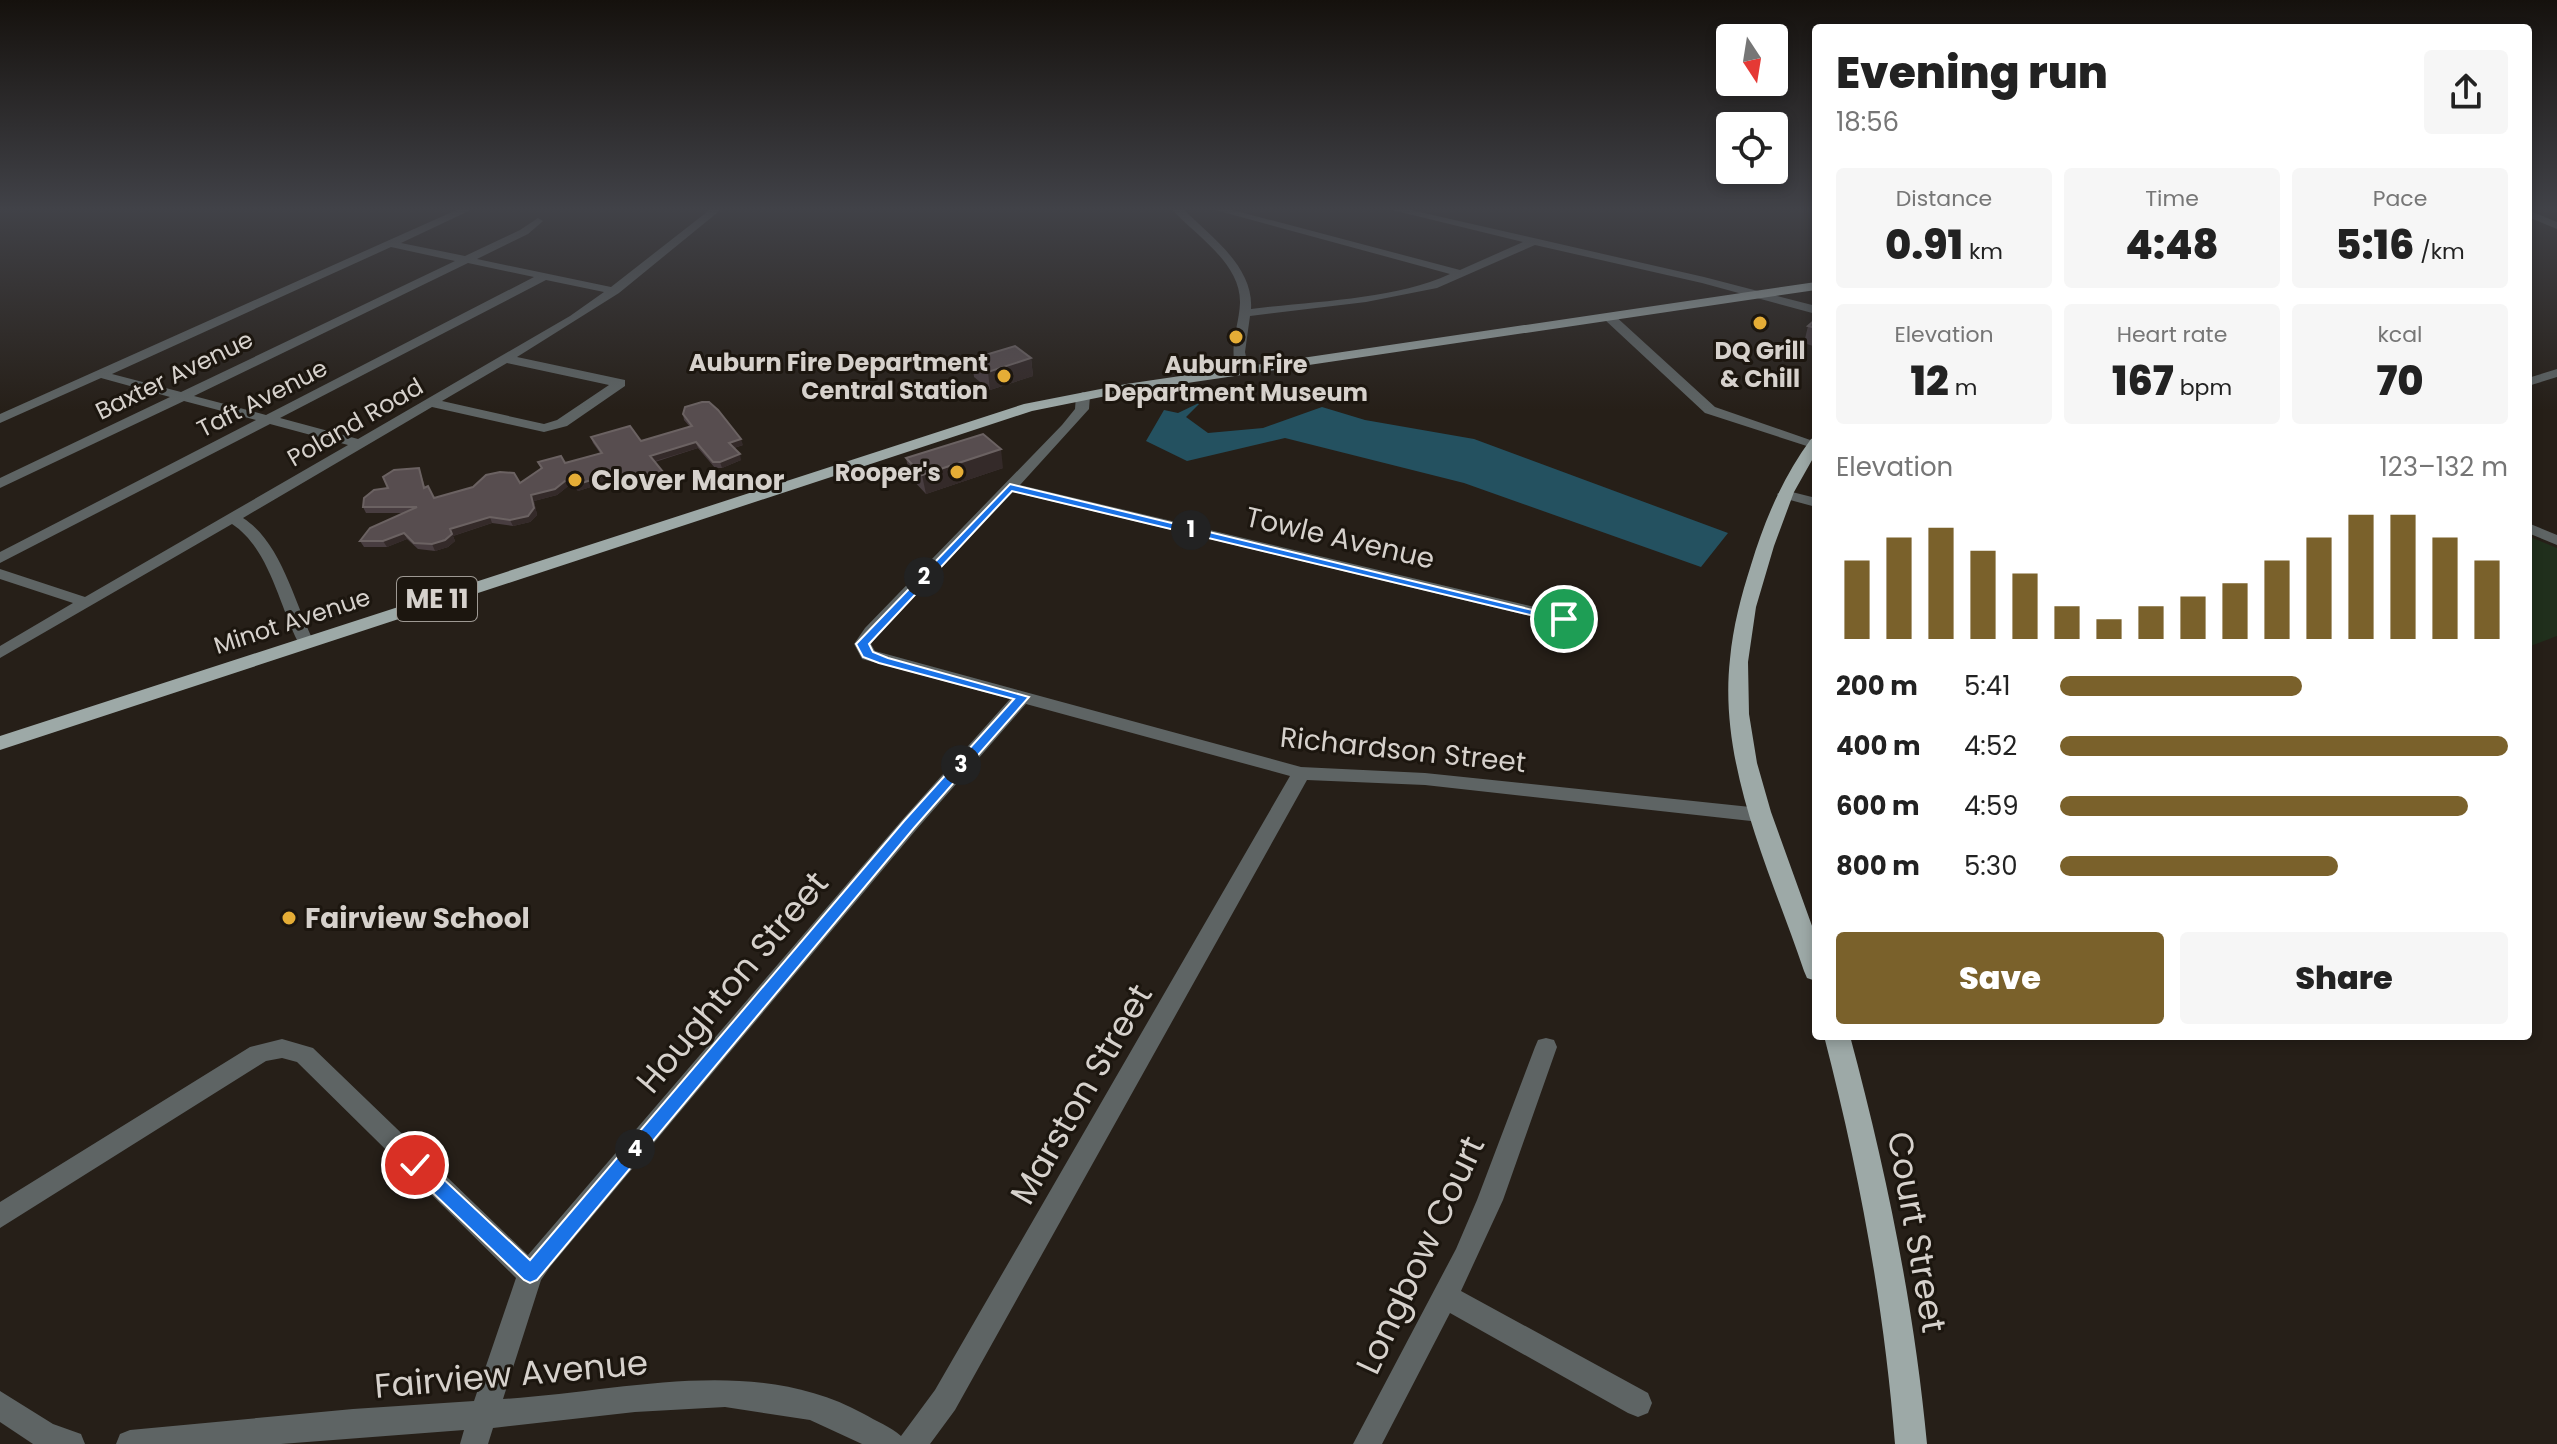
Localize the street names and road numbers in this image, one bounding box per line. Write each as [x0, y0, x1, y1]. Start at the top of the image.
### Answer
street label: Baxter Avenue [90, 323, 258, 427]
street label: Taft Avenue [191, 351, 333, 445]
street label: Poland Road [281, 370, 429, 474]
street label: Towle Avenue [1242, 497, 1438, 579]
road number: ME 11 [397, 577, 477, 621]
street label: Minot Avenue [210, 580, 374, 662]
street label: Richardson Street [1278, 718, 1528, 782]
street label: Houghton Street [625, 861, 839, 1103]
street label: Marston Street [998, 975, 1164, 1213]
street label: Longbow Court [1344, 1128, 1496, 1382]
street label: Court Street [1876, 1128, 1958, 1336]
street label: Fairview Avenue [372, 1338, 650, 1410]

